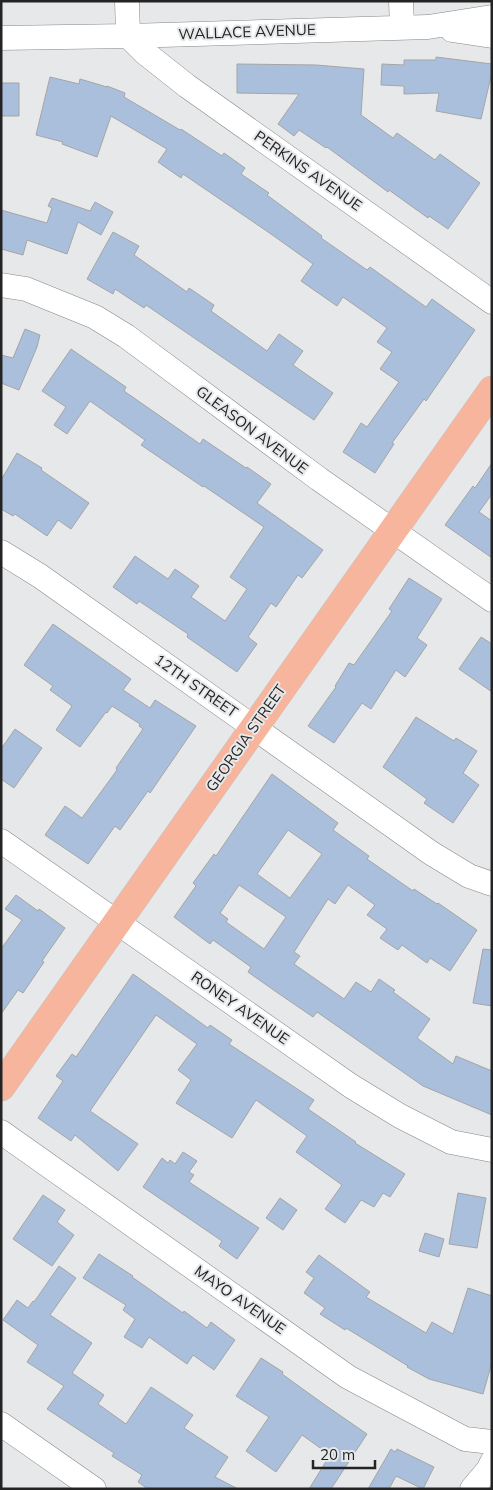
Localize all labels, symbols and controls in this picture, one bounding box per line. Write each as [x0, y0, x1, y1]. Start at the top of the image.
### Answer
street label: WALLACE AVENUE [178, 20, 316, 43]
street label: PERKINS AVENUE [251, 126, 366, 215]
street label: GLEASON AVENUE [193, 381, 312, 478]
street label: 12TH STREET [151, 650, 242, 721]
street label: GEORGIA STREET [202, 680, 290, 795]
street label: RONEY AVENUE [188, 967, 293, 1049]
street label: MAYO AVENUE [191, 1261, 290, 1338]
scale bar [313, 1438, 376, 1470]
text: 20 m [320, 1445, 355, 1464]

